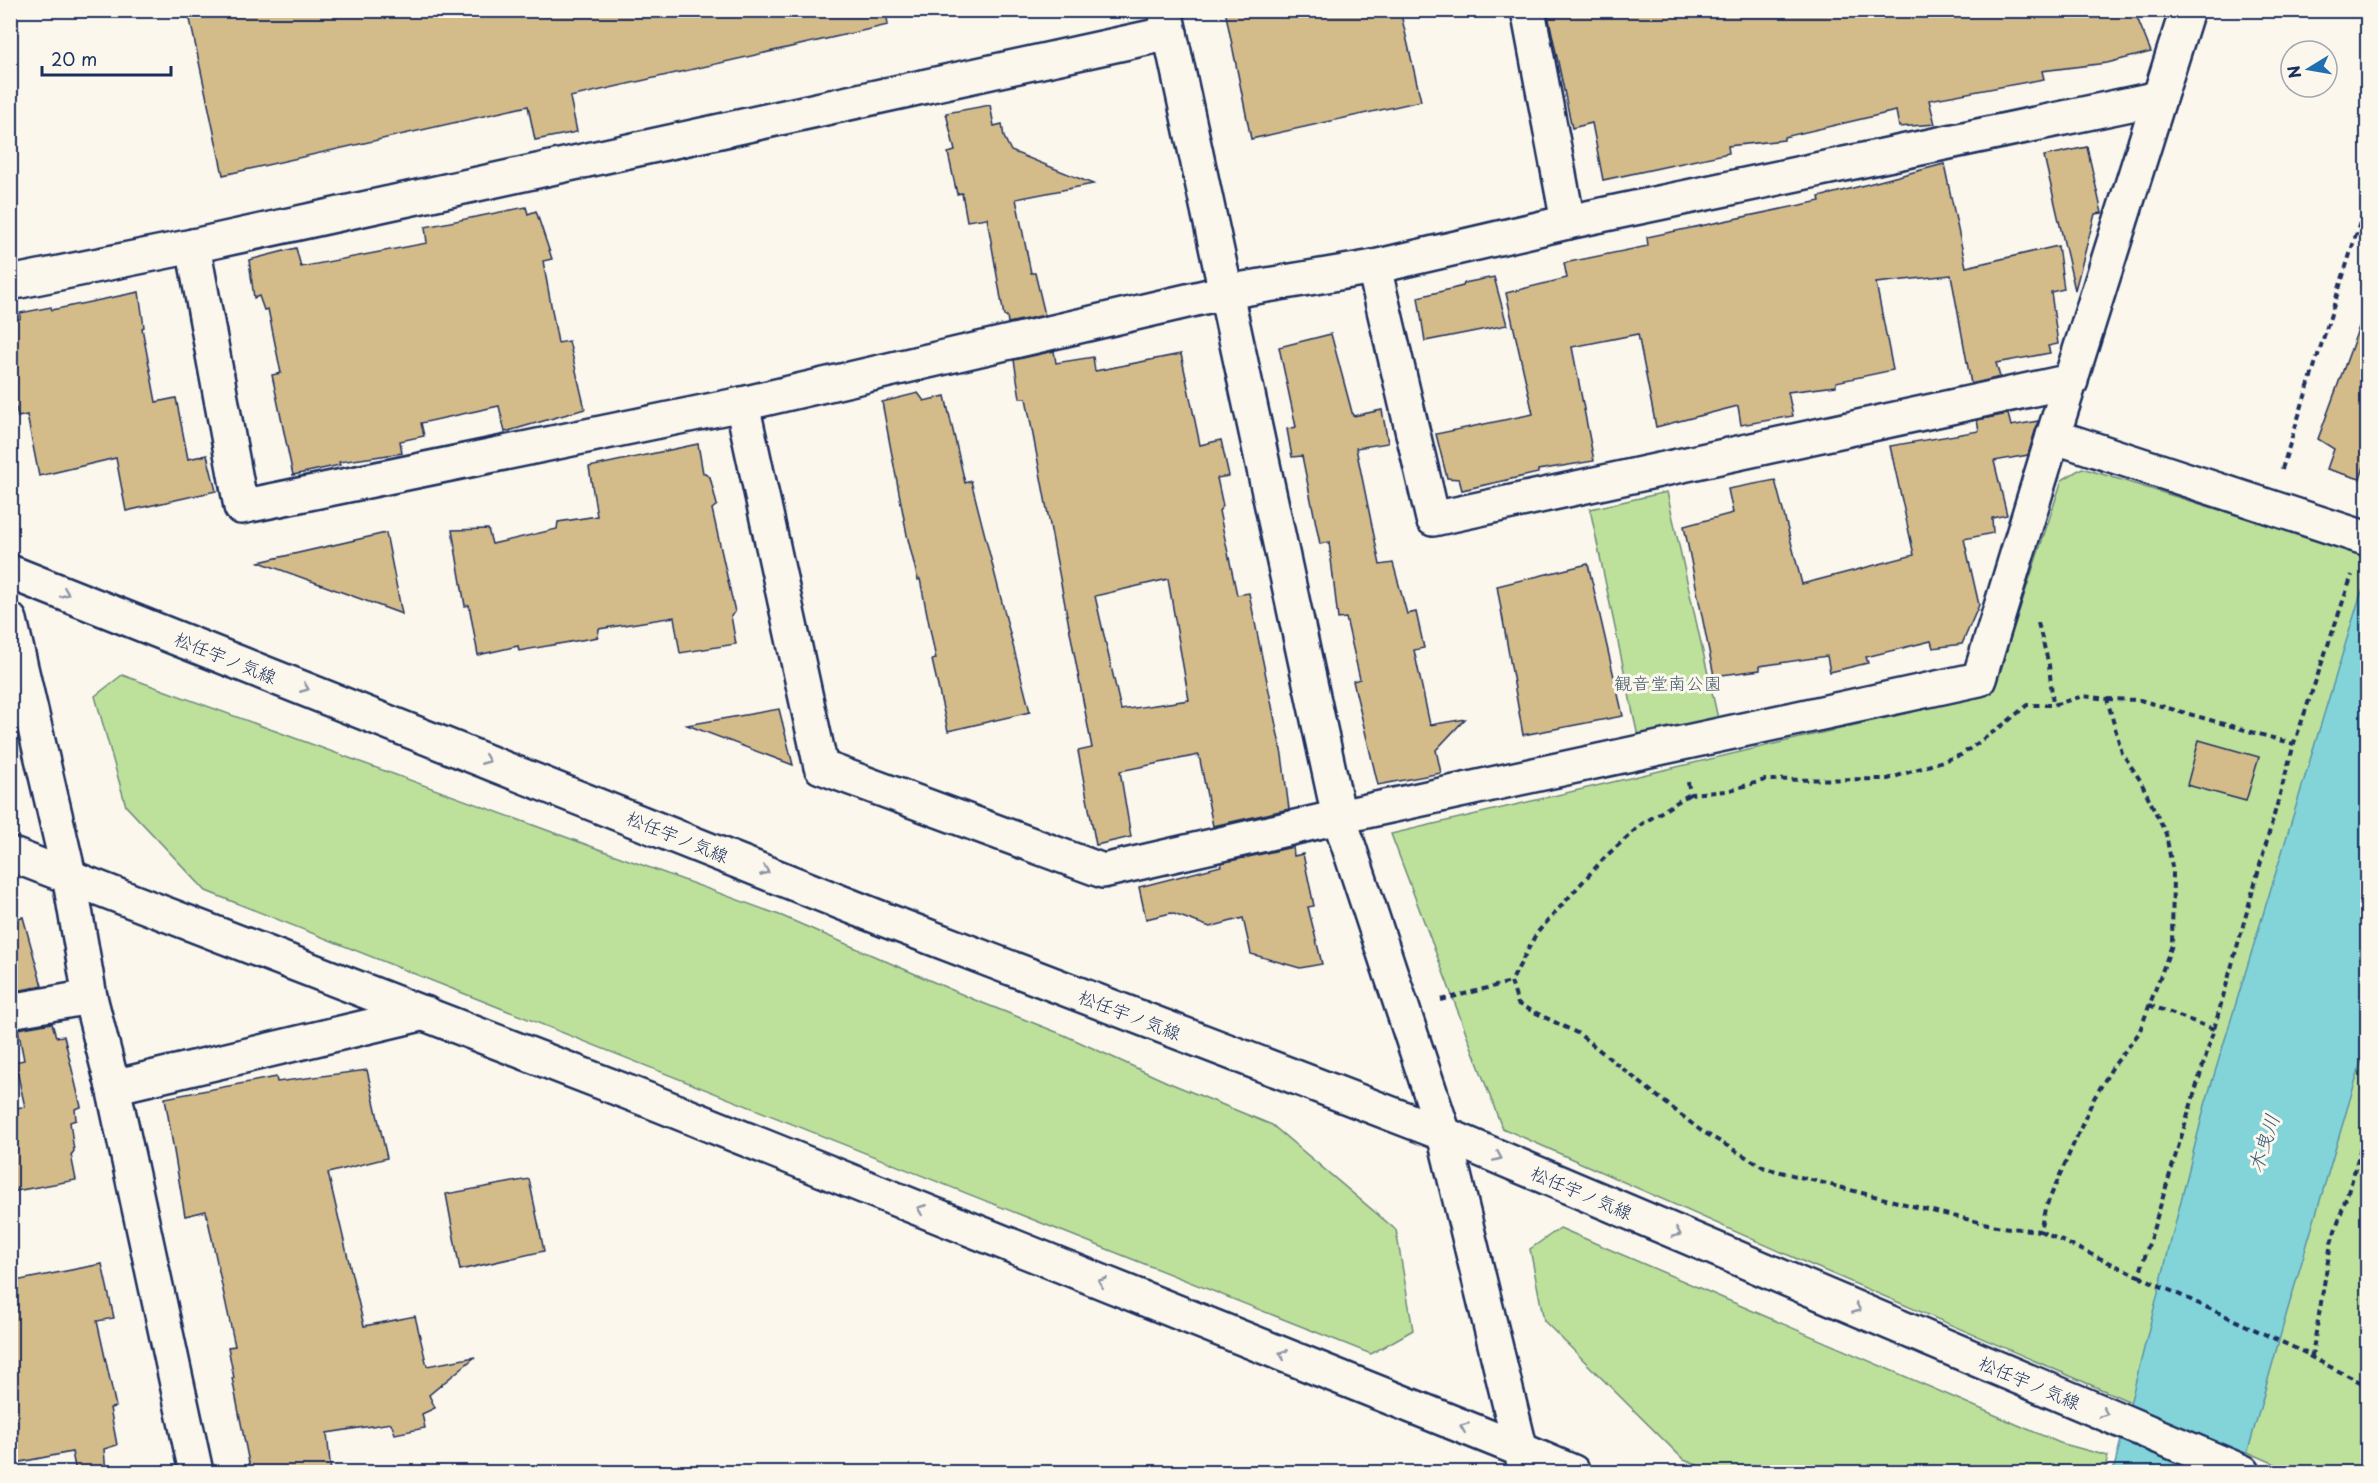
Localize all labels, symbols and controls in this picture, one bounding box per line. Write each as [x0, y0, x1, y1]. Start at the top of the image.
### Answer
scale bar [42, 39, 171, 77]
north arrow [2279, 39, 2339, 99]
text: 20 m [51, 45, 97, 72]
text: N [2280, 64, 2306, 81]
one-way arrow [59, 586, 70, 598]
street label: 松任宇ノ気線 [171, 624, 281, 690]
park label: 観音堂南公園 [1614, 669, 1722, 696]
one-way arrow [299, 681, 310, 693]
one-way arrow [480, 753, 491, 765]
street label: 松任宇ノ気線 [623, 803, 733, 869]
one-way arrow [759, 864, 770, 876]
street label: 松任宇ノ気線 [1075, 982, 1185, 1046]
water label: 木曳川 [2239, 1110, 2287, 1176]
one-way arrow [1491, 1150, 1502, 1162]
street label: 松任宇ノ気線 [1527, 1158, 1637, 1226]
one-way arrow [917, 1204, 928, 1216]
one-way arrow [1671, 1226, 1682, 1238]
one-way arrow [1098, 1277, 1109, 1289]
one-way arrow [1850, 1302, 1861, 1314]
street label: 松任宇ノ気線 [1975, 1348, 2085, 1416]
one-way arrow [1279, 1349, 1290, 1361]
one-way arrow [2097, 1406, 2108, 1418]
one-way arrow [1460, 1422, 1471, 1434]

